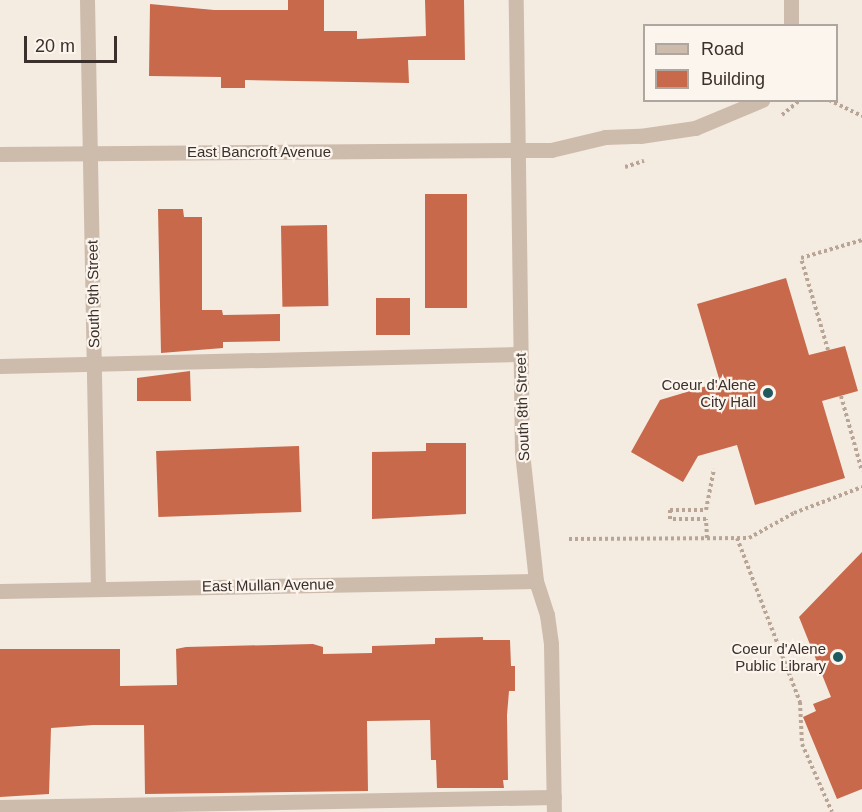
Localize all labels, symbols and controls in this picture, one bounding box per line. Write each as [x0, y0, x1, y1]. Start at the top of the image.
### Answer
scale bar [27, 24, 120, 62]
legend [643, 24, 838, 102]
text: 20 m [35, 36, 75, 56]
text: Road [701, 39, 744, 59]
text: Building [701, 69, 765, 89]
street label: East Bancroft Avenue [187, 143, 331, 161]
street label: South 9th Street [83, 240, 103, 348]
street label: South 8th Street [511, 353, 533, 461]
place label: Coeur d'Alene City Hall [661, 375, 756, 410]
marker: Coeur d'Alene City Hall [761, 386, 775, 400]
street label: East Mullan Avenue [201, 575, 335, 595]
place label: Coeur d'Alene Public Library [731, 639, 826, 674]
marker: Coeur d'Alene Public Library [831, 650, 845, 664]

